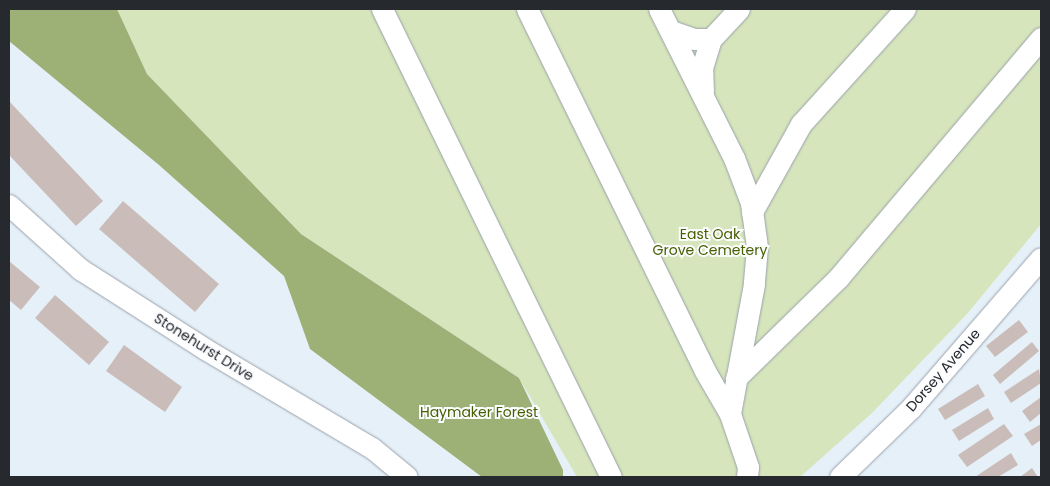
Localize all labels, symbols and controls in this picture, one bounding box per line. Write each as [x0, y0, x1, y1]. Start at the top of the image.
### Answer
park label: East Oak Grove Cemetery [653, 226, 767, 258]
street label: Stonehurst Drive [151, 310, 257, 384]
street label: Dorsey Avenue [902, 325, 984, 415]
park label: Haymaker Forest [420, 404, 538, 420]

